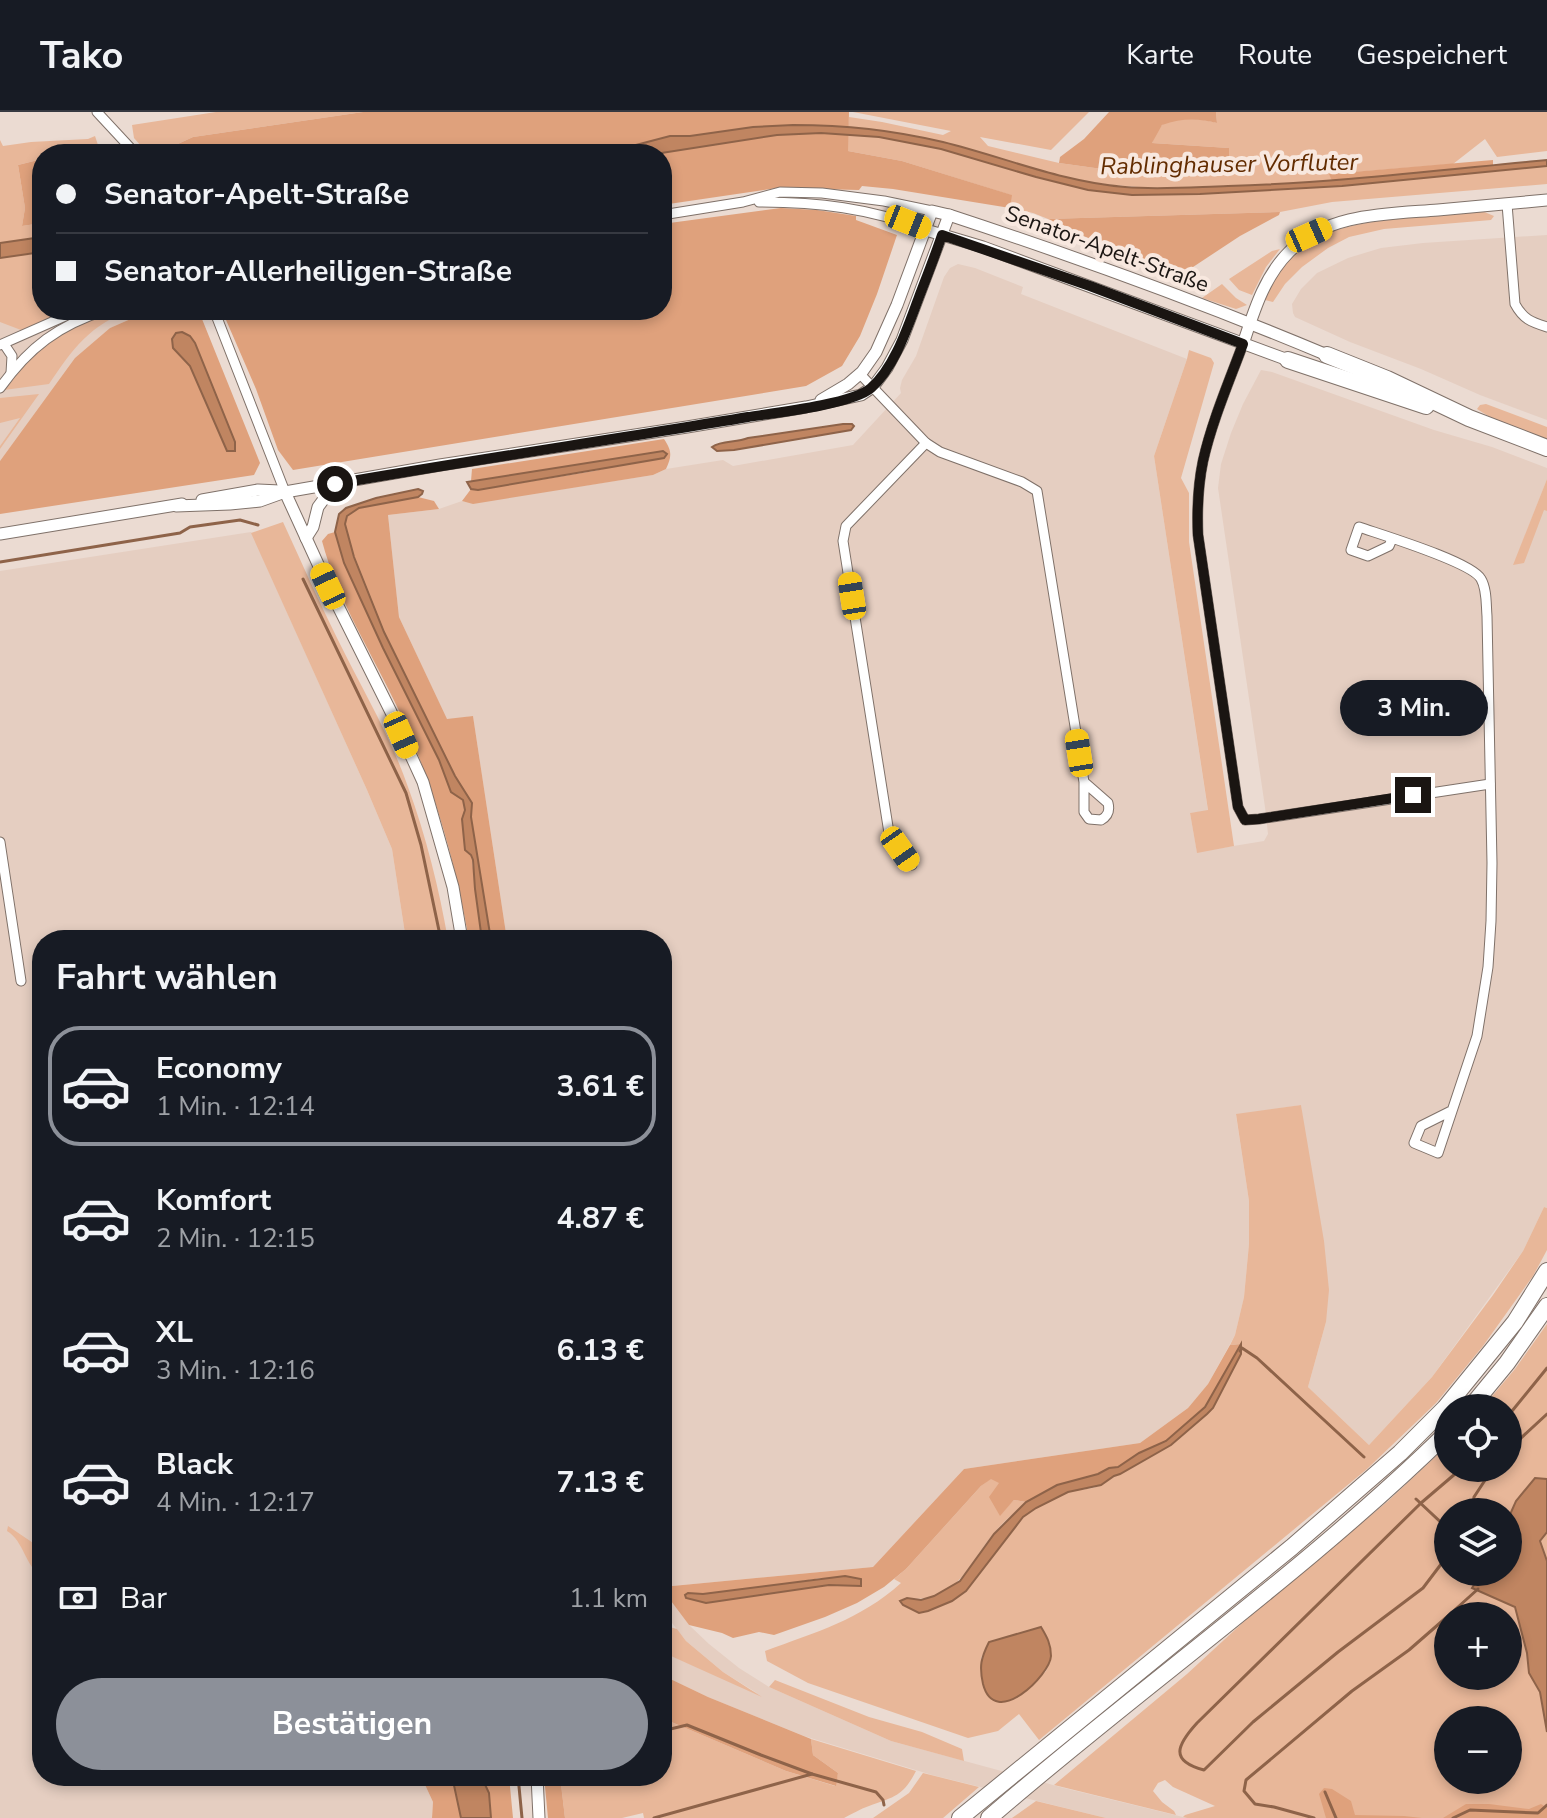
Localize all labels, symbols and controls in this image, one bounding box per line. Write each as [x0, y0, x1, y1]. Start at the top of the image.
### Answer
text: Tako [40, 30, 123, 81]
text: Karte [1126, 36, 1194, 74]
text: Route [1238, 36, 1312, 74]
text: Gespeichert [1356, 36, 1507, 74]
water label: Rablinghauser Vorfluter [1100, 146, 1360, 182]
text: Senator-Apelt-Straße [104, 174, 409, 215]
street label: Senator-Apelt-Straße [1001, 198, 1213, 300]
car [881, 202, 935, 242]
car [1282, 214, 1336, 256]
text: Senator-Allerheiligen-Straße [104, 251, 512, 292]
route start [317, 466, 353, 502]
car [307, 559, 349, 613]
car [836, 570, 868, 622]
callout: 3 Min. [1339, 679, 1487, 735]
text: 3 Min. [1377, 690, 1451, 725]
car [380, 708, 422, 762]
car [1063, 727, 1095, 779]
route end [1395, 777, 1431, 813]
car [876, 822, 924, 876]
text: Fahrt wählen [56, 953, 278, 1002]
text: Economy [156, 1048, 282, 1089]
icon: car [60, 1050, 132, 1122]
text: 3.61 € [556, 1066, 644, 1107]
text: 1 Min. · 12:14 [156, 1089, 315, 1124]
text: Komfort [156, 1180, 271, 1221]
icon: car [60, 1182, 132, 1254]
text: 4.87 € [556, 1198, 644, 1239]
text: 2 Min. · 12:15 [156, 1221, 315, 1256]
text: XL [156, 1312, 193, 1353]
icon: car [60, 1314, 132, 1386]
text: 6.13 € [556, 1330, 644, 1371]
text: 3 Min. · 12:16 [156, 1353, 315, 1388]
map controls [1434, 1394, 1522, 1794]
button: locate [1434, 1394, 1522, 1482]
text: Black [156, 1444, 233, 1485]
icon: car [60, 1446, 132, 1518]
text: 7.13 € [556, 1462, 644, 1503]
text: 4 Min. · 12:17 [156, 1485, 315, 1520]
button: layers [1434, 1498, 1522, 1586]
icon: cash [56, 1576, 100, 1620]
text: Bar [120, 1578, 167, 1619]
text: 1.1 km [569, 1581, 648, 1616]
button: + [1434, 1602, 1522, 1690]
button: Bestätigen [56, 1678, 648, 1770]
button: − [1434, 1706, 1522, 1794]

